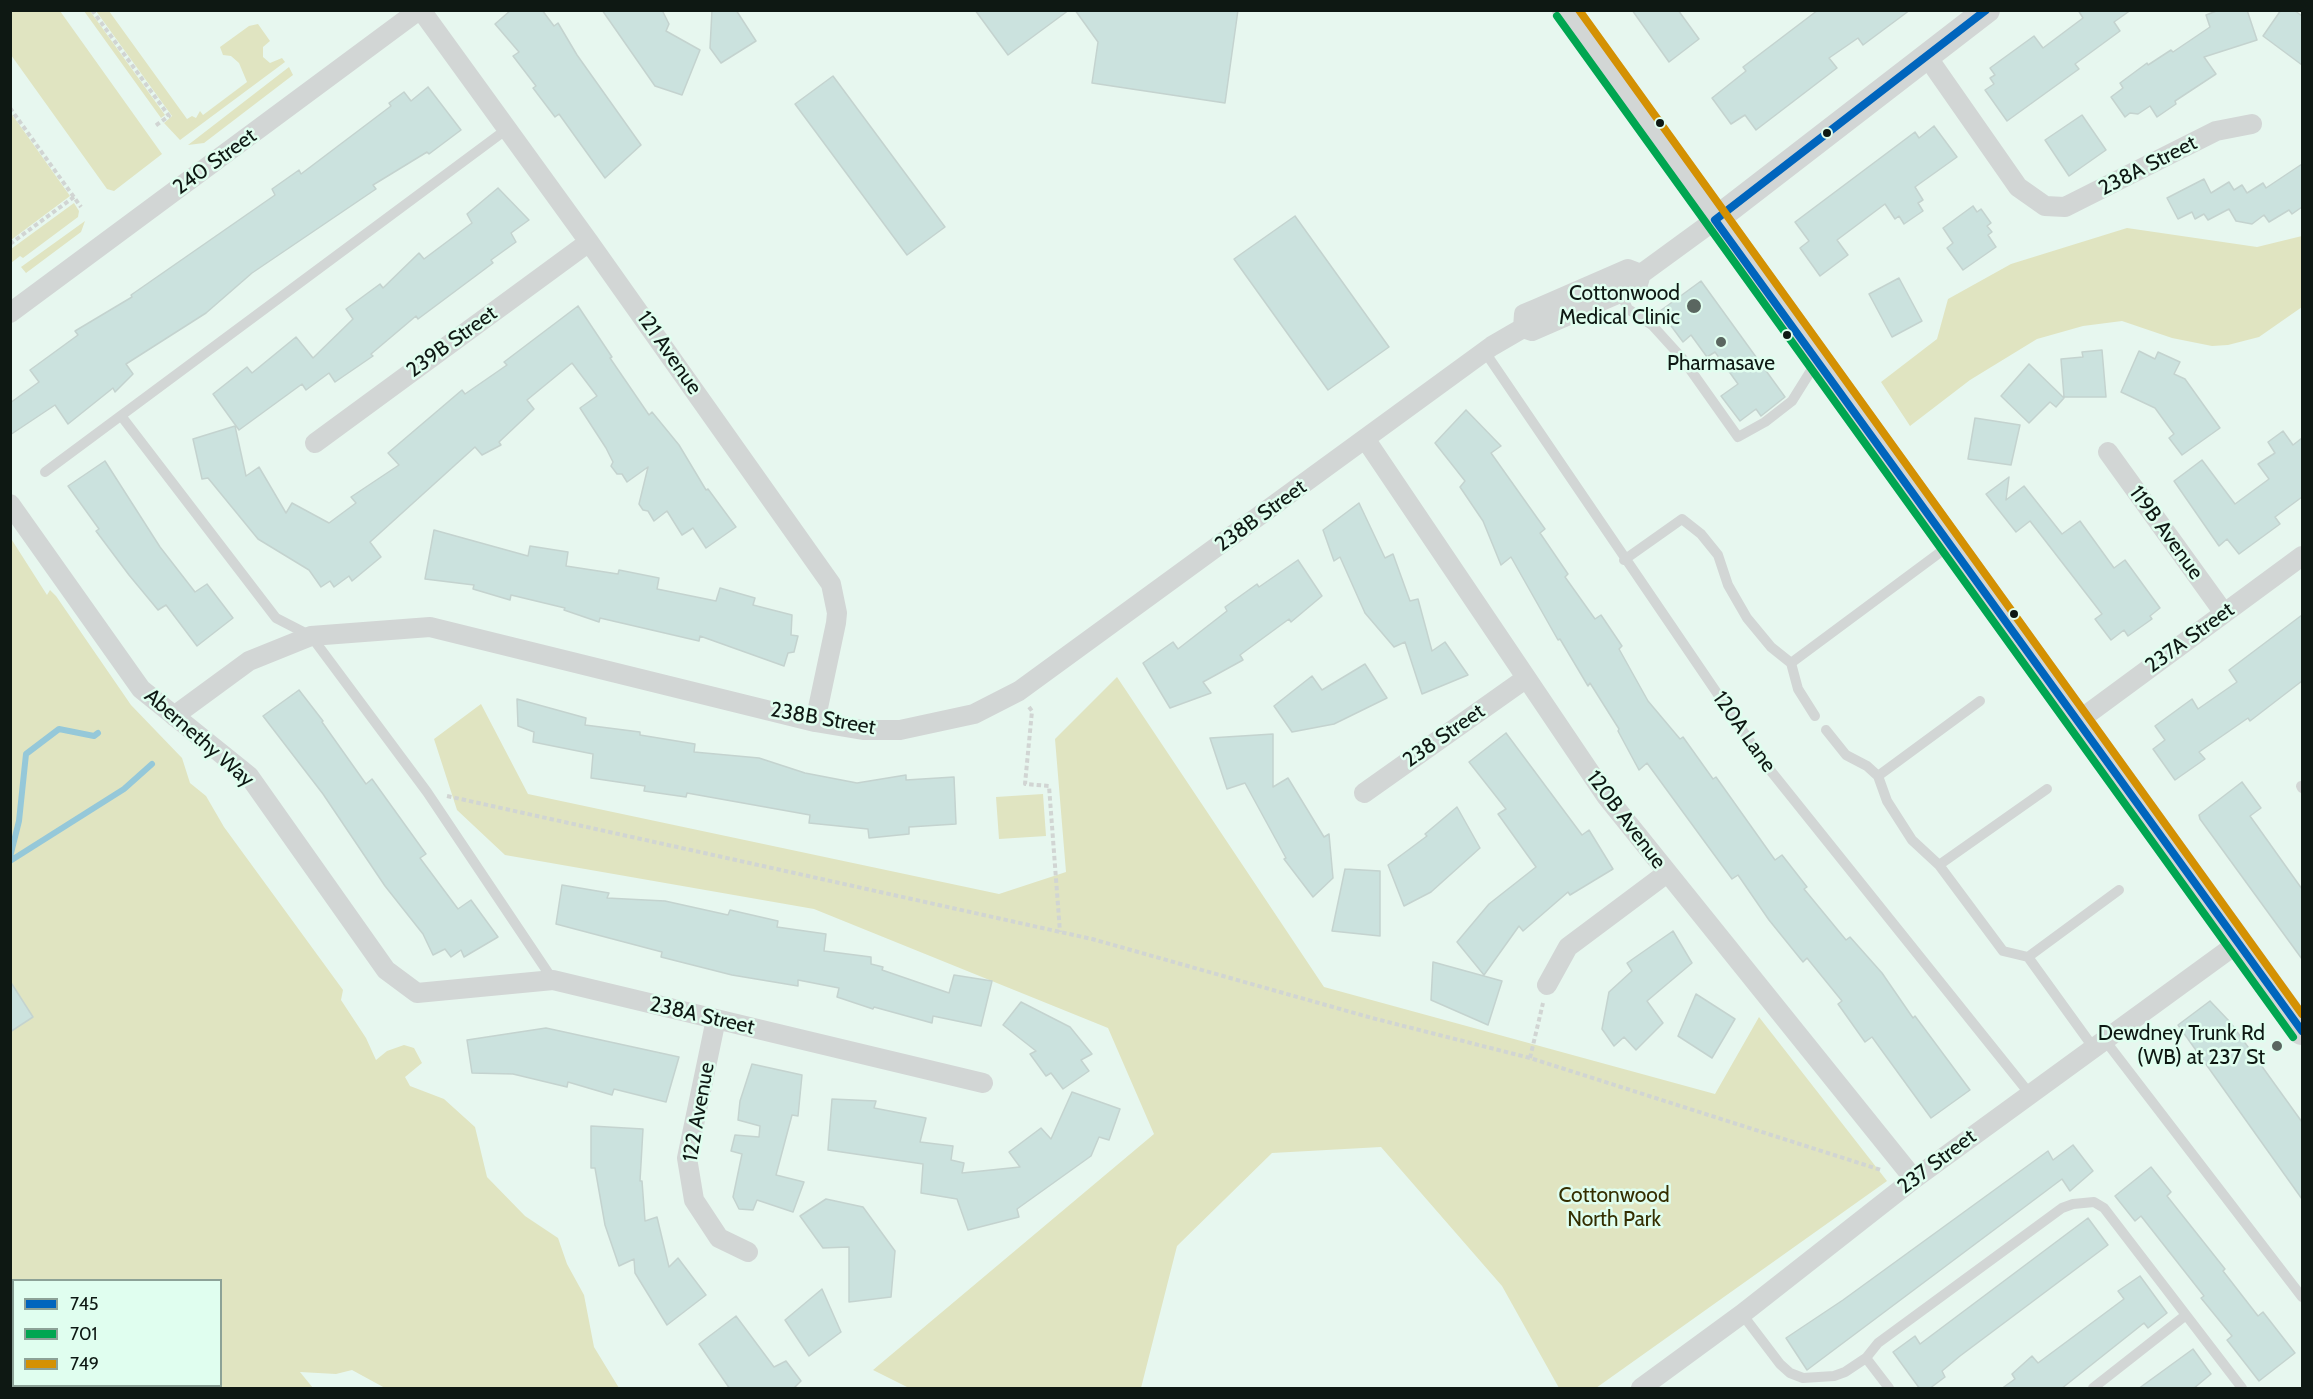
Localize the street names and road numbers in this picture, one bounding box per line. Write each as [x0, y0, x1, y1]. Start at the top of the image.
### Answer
street label: 240 Street [169, 123, 261, 201]
street label: 238A Street [2095, 131, 2201, 201]
street label: 239B Street [402, 301, 502, 383]
street label: 121 Avenue [631, 306, 707, 400]
street label: 238B Street [1211, 475, 1311, 557]
street label: 119B Avenue [2124, 481, 2208, 585]
street label: 237A Street [2141, 597, 2239, 679]
street label: Abernethy Way [139, 683, 259, 793]
street label: 120A Lane [1707, 687, 1781, 777]
street label: 238B Street [768, 697, 878, 741]
street label: 238 Street [1398, 699, 1490, 773]
street label: 120B Avenue [1581, 766, 1671, 874]
street label: 238A Street [647, 992, 757, 1040]
street label: 122 Avenue [678, 1060, 720, 1164]
street label: 237 Street [1893, 1124, 1981, 1200]

